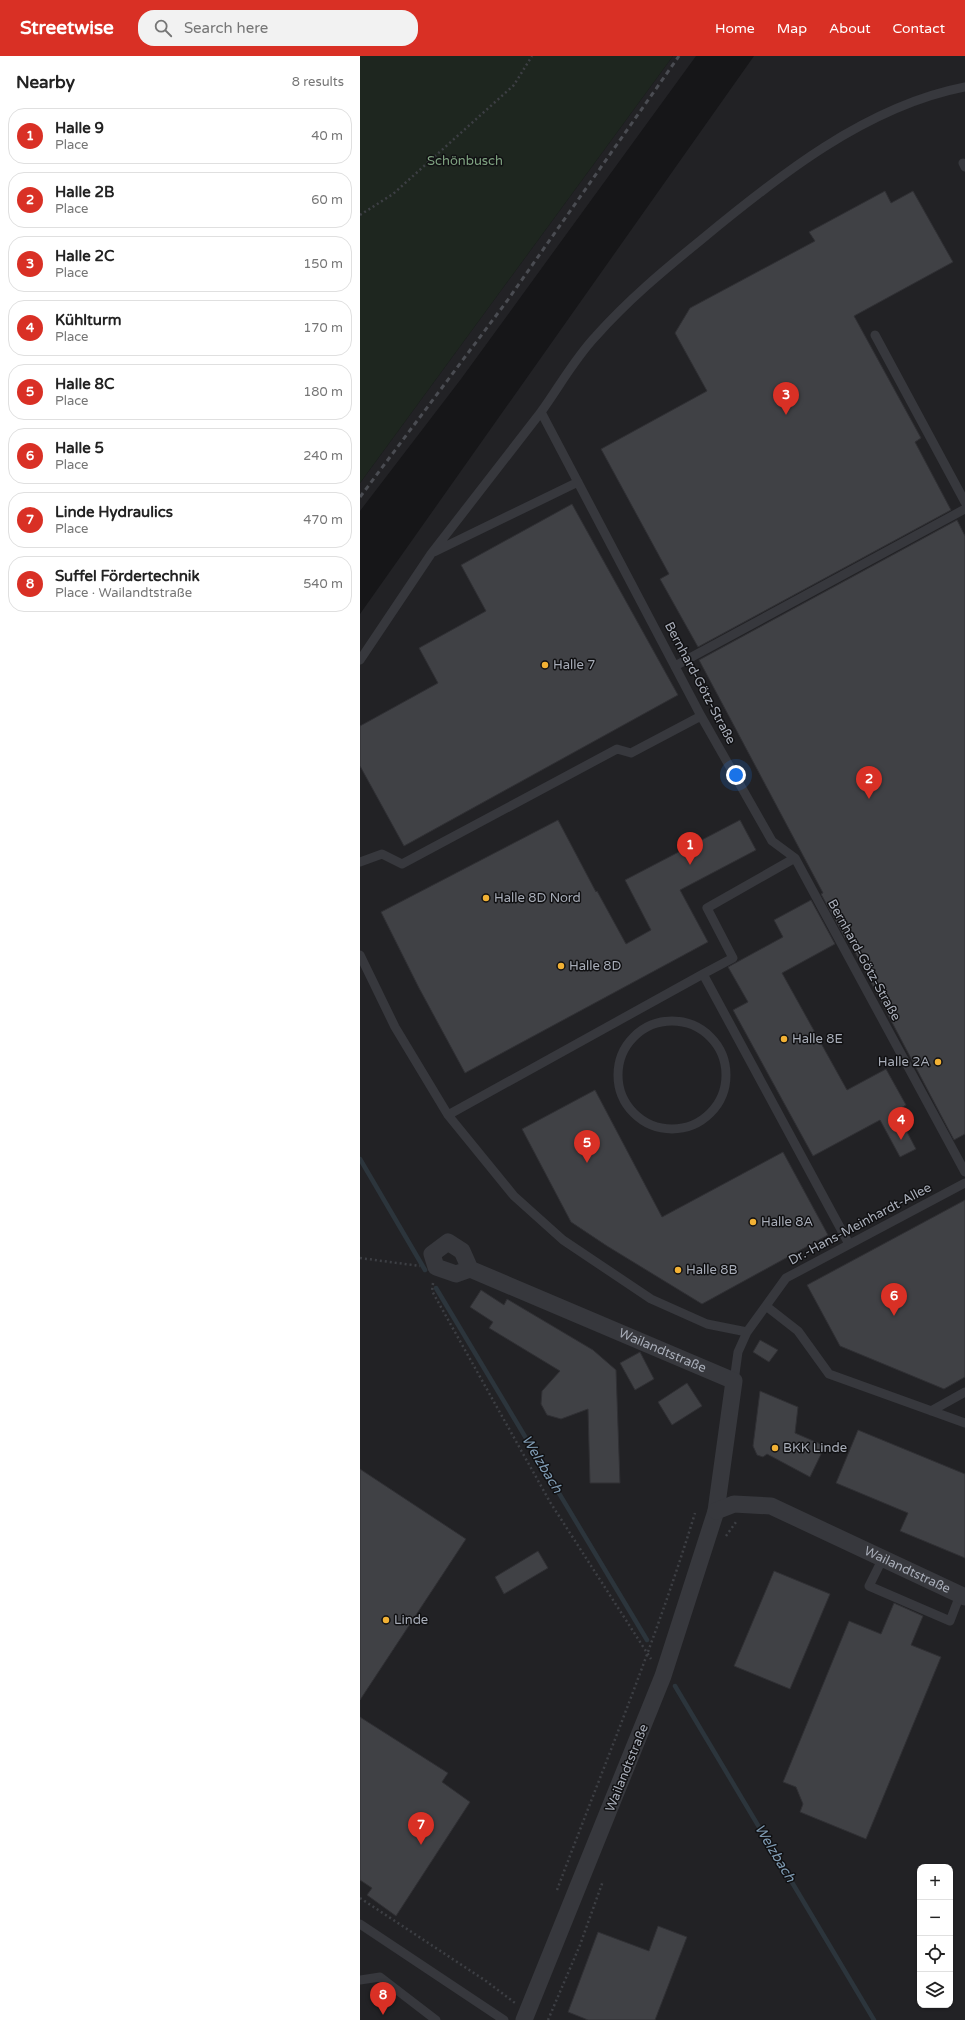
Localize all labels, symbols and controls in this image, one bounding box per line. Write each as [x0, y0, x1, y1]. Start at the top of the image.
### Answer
search box [138, 10, 418, 46]
text: Streetwise [20, 17, 114, 39]
icon: search [152, 17, 174, 39]
text: Search here [184, 19, 268, 37]
text: Home [715, 20, 755, 37]
text: Map [777, 20, 807, 37]
text: About [829, 20, 871, 37]
text: Contact [893, 20, 945, 37]
text: Nearby [16, 72, 75, 93]
text: 8 results [292, 74, 344, 90]
text: Halle 9 [55, 119, 104, 137]
text: 1 [26, 128, 34, 144]
text: 40 m [311, 128, 343, 144]
text: Place [55, 137, 88, 153]
park label: Schönbusch [427, 153, 503, 169]
text: Halle 2B [55, 183, 114, 201]
text: 2 [26, 192, 34, 208]
text: 60 m [311, 192, 343, 208]
text: Place [55, 201, 88, 217]
text: Halle 2C [55, 247, 114, 265]
text: 3 [26, 256, 34, 272]
text: 150 m [303, 256, 343, 272]
text: Place [55, 265, 88, 281]
text: Kühlturm [55, 311, 121, 329]
text: 4 [26, 320, 34, 336]
text: 170 m [303, 320, 343, 336]
text: Place [55, 329, 88, 345]
text: Halle 8C [55, 375, 114, 393]
pin: 3 [773, 382, 799, 415]
text: 5 [26, 384, 34, 400]
text: 180 m [303, 384, 343, 400]
text: Place [55, 393, 88, 409]
text: Halle 5 [55, 439, 104, 457]
text: 6 [26, 448, 34, 464]
text: 240 m [303, 448, 343, 464]
text: Place [55, 457, 88, 473]
text: Linde Hydraulics [55, 503, 173, 521]
text: 7 [26, 512, 34, 528]
text: 470 m [303, 512, 343, 528]
text: Place [55, 521, 88, 537]
text: Suffel Fördertechnik [55, 567, 200, 585]
text: 8 [26, 576, 34, 592]
text: 540 m [303, 576, 343, 592]
text: Place · Wailandtstraße [55, 585, 192, 601]
street label: Bernhard-Götz-Straße [661, 619, 739, 747]
place label: Halle 7 [553, 657, 596, 673]
marker: Halle 7 [540, 660, 550, 670]
your location [726, 765, 746, 785]
pin: 2 [856, 766, 882, 799]
pin: 1 [677, 832, 703, 865]
place label: Halle 8D Nord [494, 890, 581, 906]
marker: Halle 8D Nord [481, 893, 491, 903]
street label: Bernhard-Götz-Straße [824, 896, 904, 1024]
place label: Halle 8D [569, 958, 621, 974]
marker: Halle 8D [556, 961, 566, 971]
place label: Halle 8E [792, 1031, 843, 1047]
marker: Halle 8E [779, 1034, 789, 1044]
place label: Halle 2A [878, 1054, 930, 1070]
marker: Halle 2A [933, 1057, 943, 1067]
pin: 4 [888, 1107, 914, 1140]
pin: 5 [574, 1130, 600, 1163]
street label: Dr.-Hans-Meinhardt-Allee [786, 1179, 934, 1269]
place label: Halle 8A [761, 1214, 813, 1230]
marker: Halle 8A [748, 1217, 758, 1227]
place label: Halle 8B [686, 1262, 738, 1278]
marker: Halle 8B [673, 1265, 683, 1275]
pin: 6 [881, 1283, 907, 1316]
street label: Wailandtstraße [616, 1325, 709, 1376]
water label: Welzbach [518, 1432, 566, 1496]
place label: BKK Linde [783, 1440, 847, 1456]
marker: BKK Linde [770, 1443, 780, 1453]
street label: Wailandtstraße [862, 1543, 953, 1597]
place label: Linde [394, 1612, 428, 1628]
marker: Linde [381, 1615, 391, 1625]
street label: Wailandtstraße [602, 1722, 652, 1814]
pin: 7 [408, 1812, 434, 1845]
water label: Welzbach [751, 1821, 799, 1885]
map controls [917, 1864, 953, 2008]
button: + [917, 1864, 953, 1900]
button: − [917, 1900, 953, 1936]
button: locate [917, 1936, 953, 1972]
button: layers [917, 1972, 953, 2008]
pin: 8 [370, 1982, 396, 2015]

